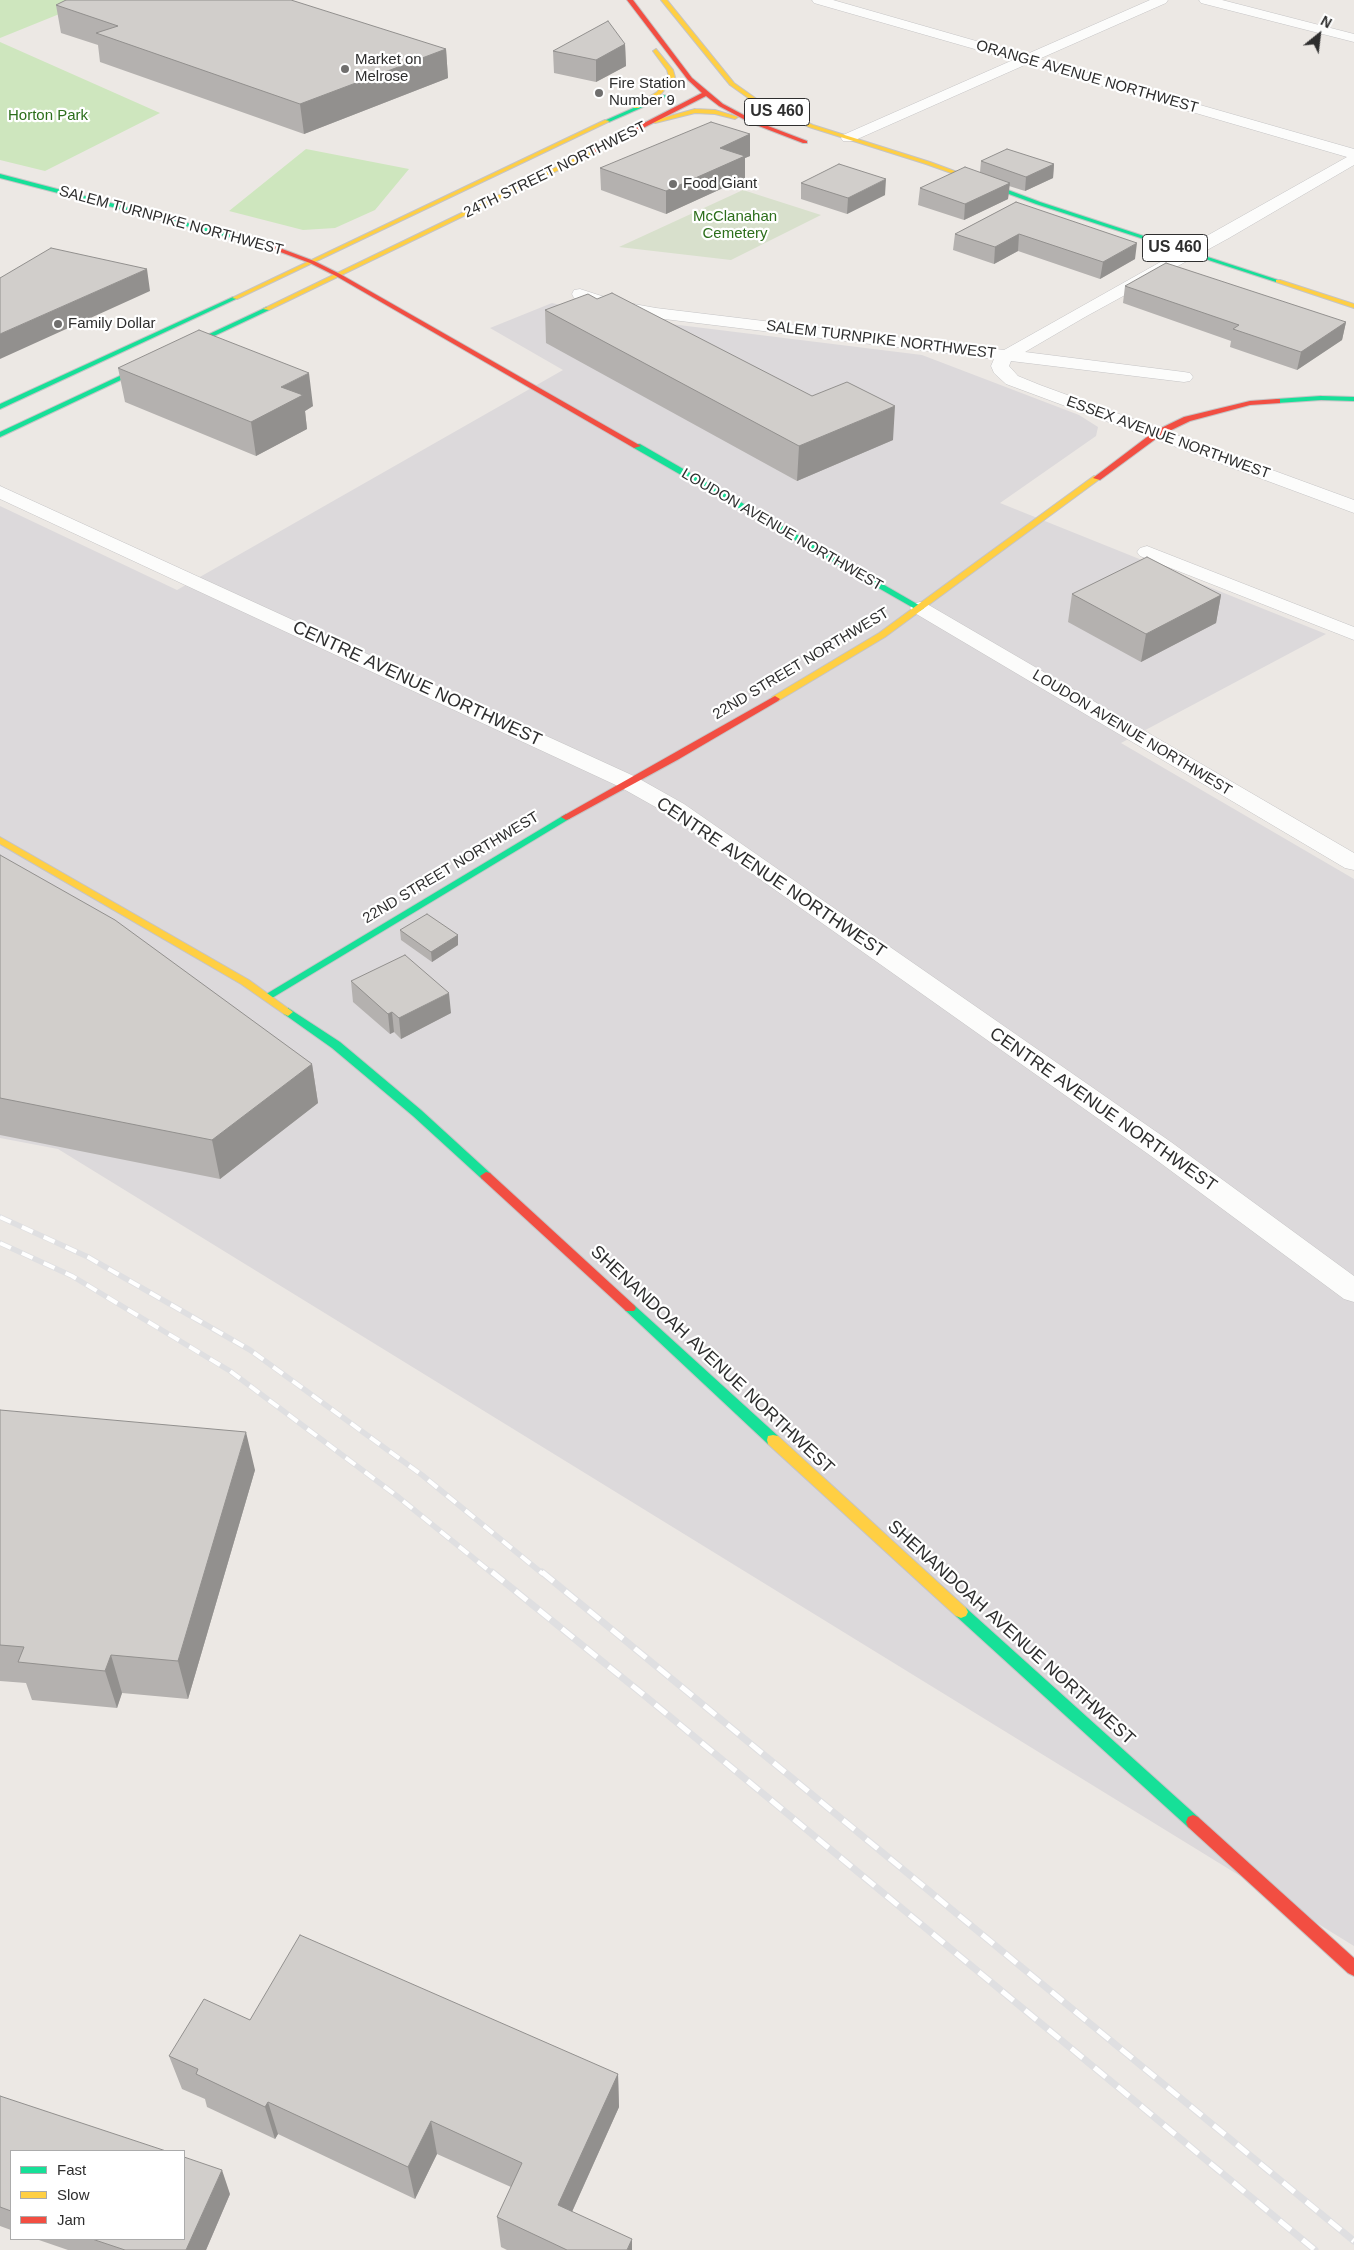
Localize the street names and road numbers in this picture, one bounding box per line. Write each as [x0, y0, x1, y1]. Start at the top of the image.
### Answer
street label: ORANGE AVENUE NORTHWEST [974, 37, 1200, 117]
road number: US 460 [744, 98, 810, 125]
street label: 24TH STREET NORTHWEST [461, 118, 649, 222]
street label: SALEM TURNPIKE NORTHWEST [57, 182, 285, 260]
road number: US 460 [1142, 234, 1208, 262]
street label: SALEM TURNPIKE NORTHWEST [765, 317, 997, 363]
street label: ESSEX AVENUE NORTHWEST [1064, 393, 1272, 483]
street label: LOUDON AVENUE NORTHWEST [678, 465, 886, 595]
street label: 22ND STREET NORTHWEST [710, 604, 892, 724]
street label: CENTRE AVENUE NORTHWEST [289, 617, 545, 751]
street label: LOUDON AVENUE NORTHWEST [1029, 666, 1235, 800]
street label: CENTRE AVENUE NORTHWEST [652, 793, 890, 963]
street label: 22ND STREET NORTHWEST [360, 808, 542, 928]
street label: CENTRE AVENUE NORTHWEST [985, 1023, 1221, 1197]
street label: SHENANDOAH AVENUE NORTHWEST [586, 1241, 838, 1479]
street label: SHENANDOAH AVENUE NORTHWEST [883, 1516, 1139, 1750]

